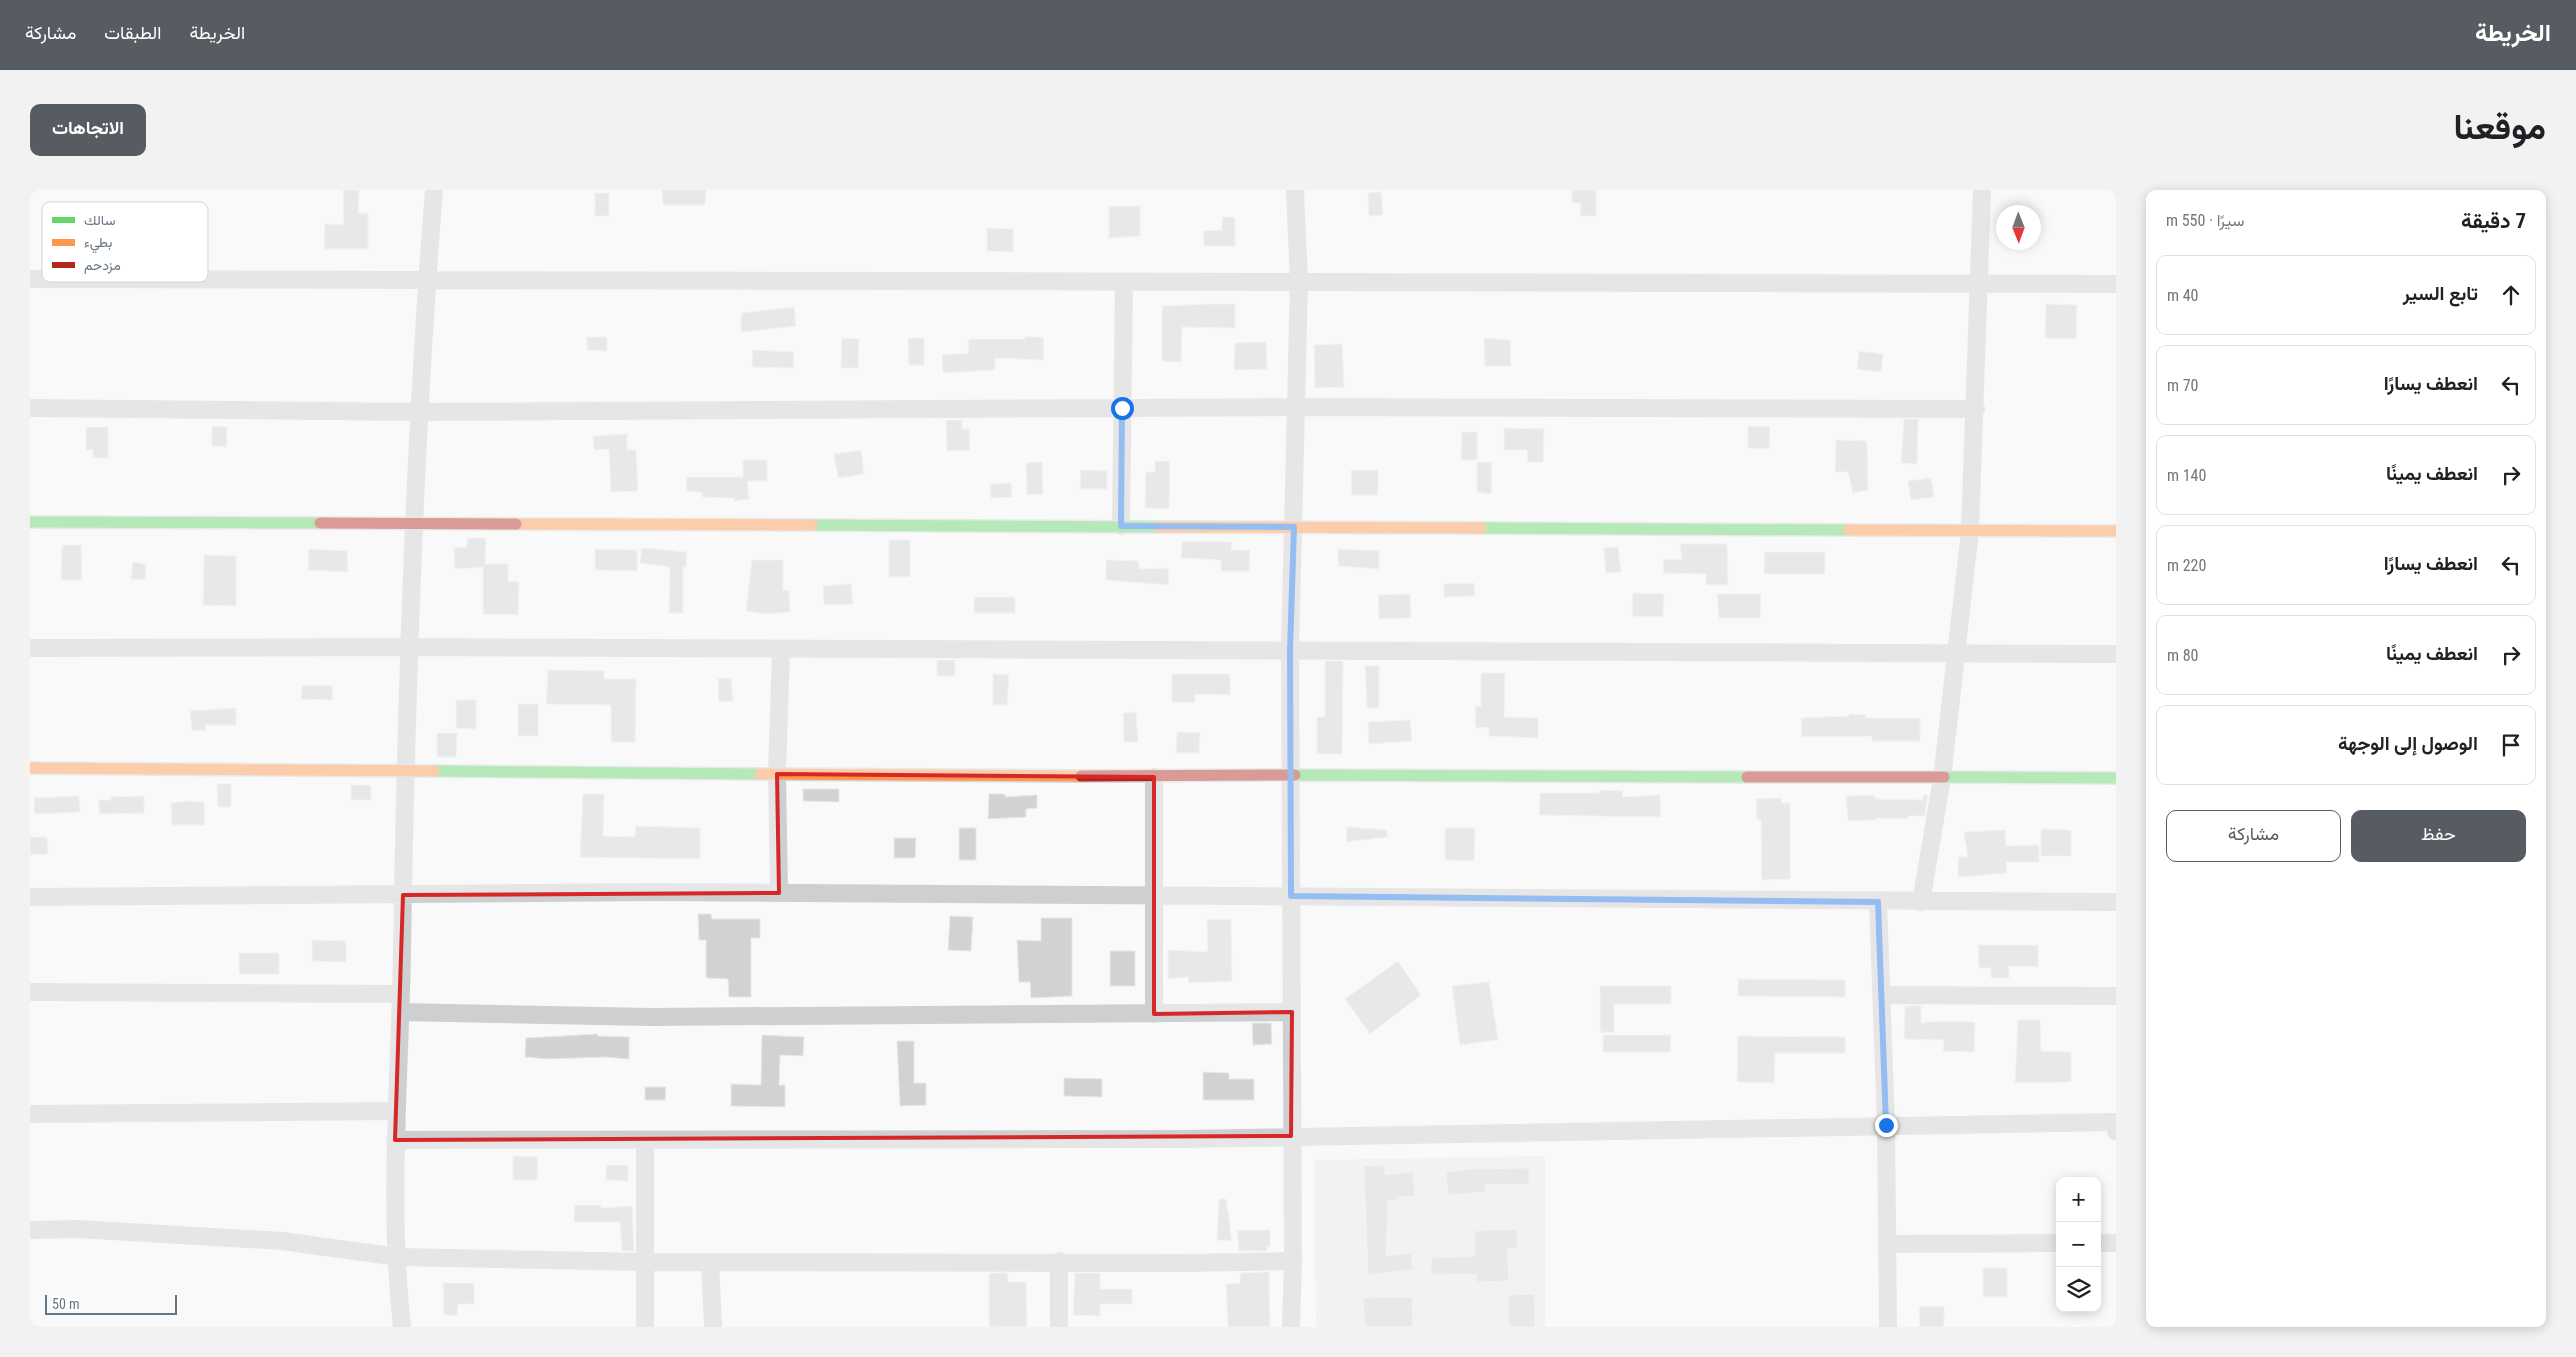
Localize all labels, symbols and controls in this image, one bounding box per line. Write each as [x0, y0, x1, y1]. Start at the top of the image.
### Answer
text: الخريطة [2475, 19, 2551, 47]
text: مشاركة [25, 22, 76, 43]
text: الطبقات [104, 22, 161, 43]
text: الخريطة [189, 22, 245, 43]
button: الاتجاهات [30, 104, 146, 156]
text: موقعنا [2453, 107, 2546, 148]
legend [42, 202, 208, 282]
north arrow [1996, 205, 2041, 250]
text: 7 دقيقة [2461, 209, 2526, 233]
text: سيرًا · 550 m [2166, 211, 2244, 230]
text: سالك [84, 212, 115, 228]
text: بطيء [84, 234, 112, 254]
text: مزدحم [84, 257, 121, 274]
icon: ahead [2497, 281, 2525, 309]
text: تابع السير [2403, 282, 2478, 305]
text: 40 m [2167, 286, 2199, 305]
icon: left [2497, 371, 2525, 399]
text: انعطف يسارًا [2384, 372, 2478, 395]
text: 70 m [2167, 376, 2199, 395]
route start [1111, 397, 1134, 420]
icon: right [2497, 461, 2525, 489]
text: انعطف يمينًا [2386, 462, 2478, 485]
text: 140 m [2167, 466, 2206, 485]
icon: left [2497, 551, 2525, 579]
text: انعطف يسارًا [2384, 552, 2478, 575]
text: 220 m [2167, 556, 2206, 575]
icon: right [2497, 641, 2525, 669]
text: انعطف يمينًا [2386, 642, 2478, 665]
text: 80 m [2167, 646, 2199, 665]
icon: arrive [2497, 731, 2525, 759]
text: الوصول إلى الوجهة [2338, 732, 2478, 755]
button: مشاركة [2166, 810, 2341, 862]
button: حفظ [2351, 810, 2526, 862]
route end [1875, 1114, 1898, 1137]
map controls [2056, 1177, 2101, 1312]
button: + [2056, 1177, 2101, 1222]
button: − [2056, 1222, 2101, 1267]
button: layers [2056, 1267, 2101, 1312]
scale bar [45, 1292, 178, 1315]
text: 50 m [52, 1296, 80, 1312]

